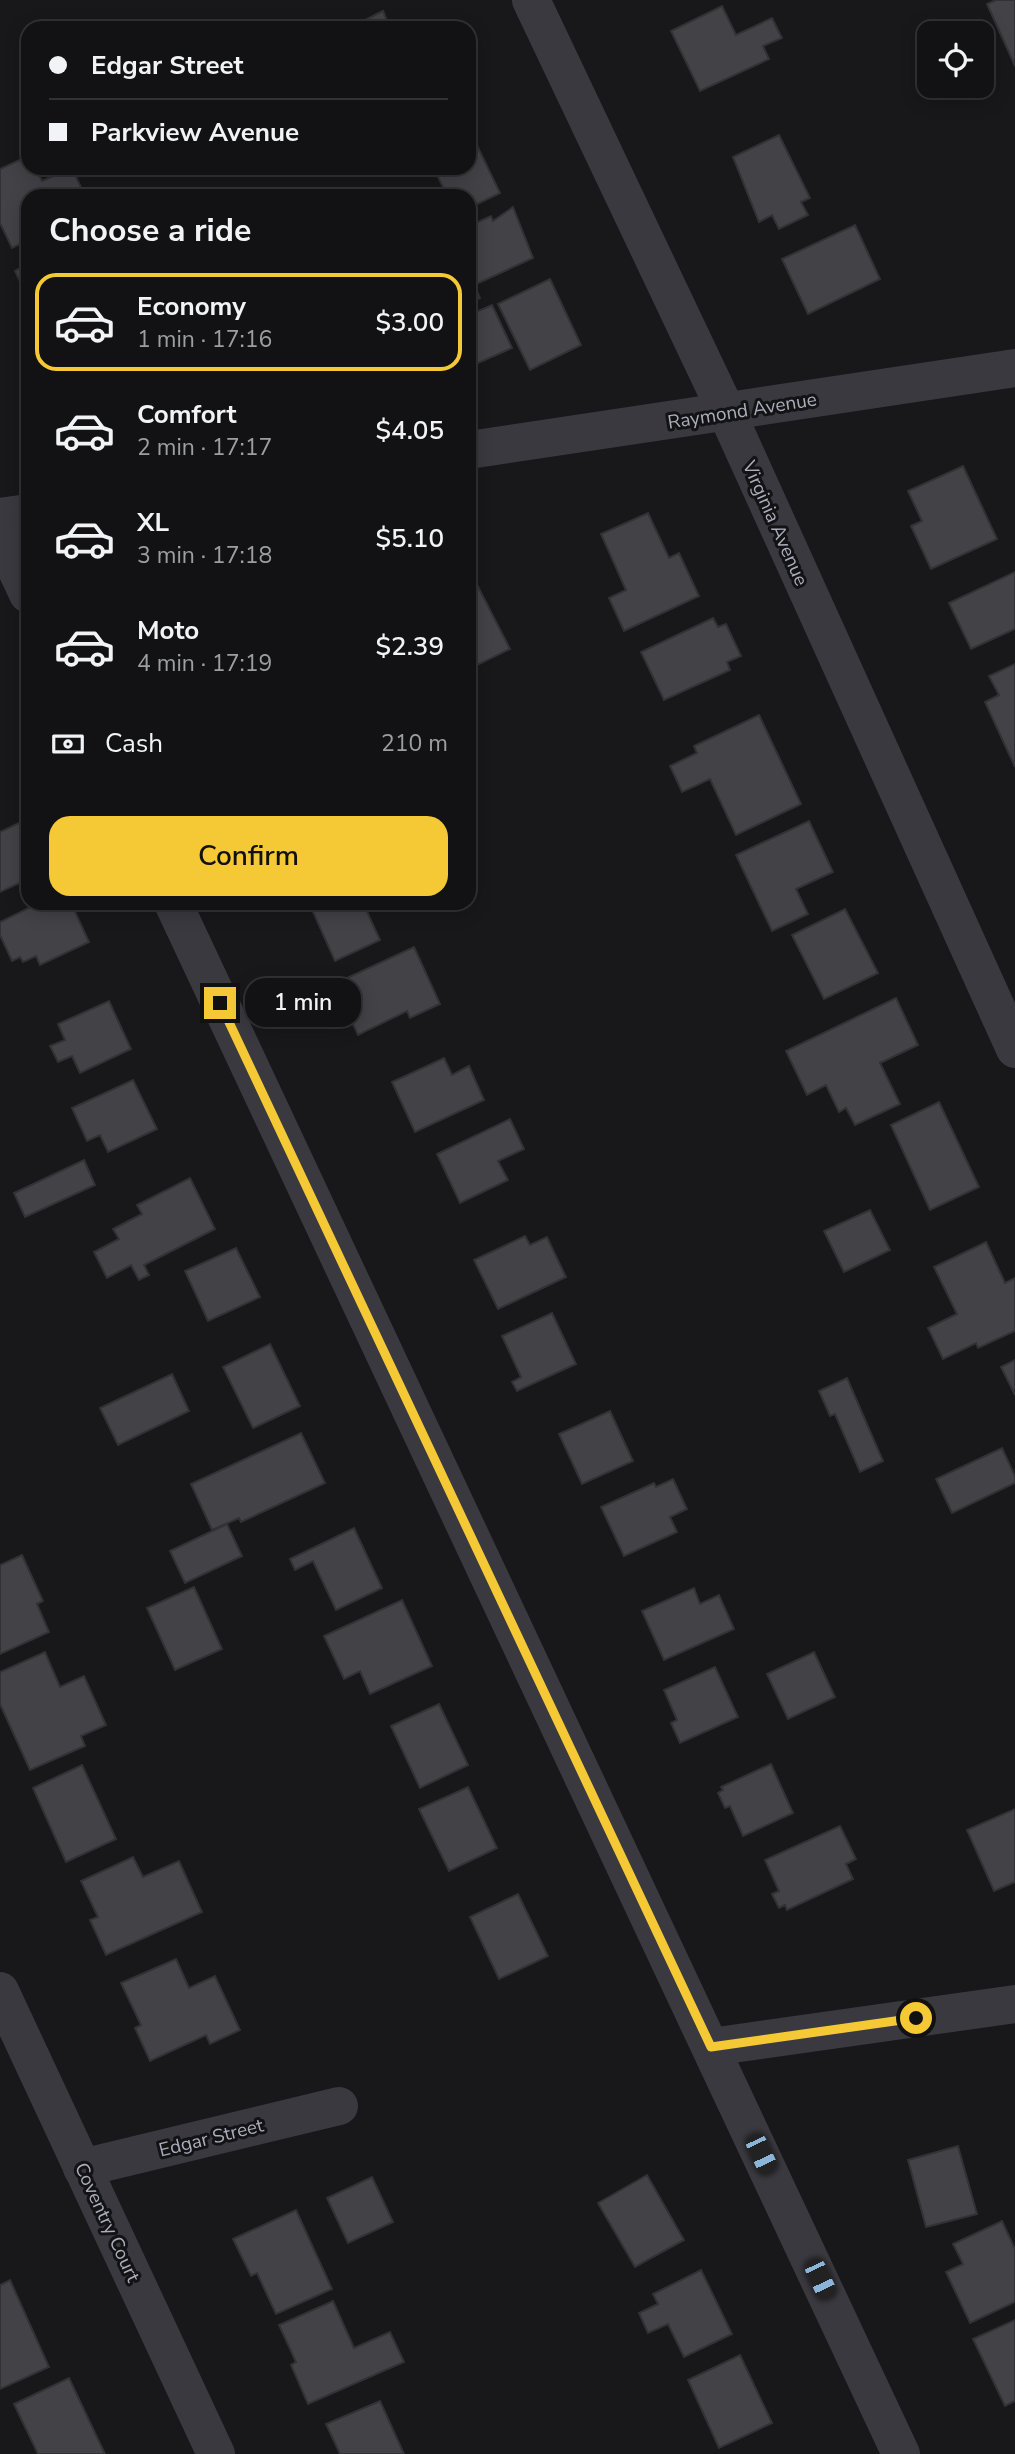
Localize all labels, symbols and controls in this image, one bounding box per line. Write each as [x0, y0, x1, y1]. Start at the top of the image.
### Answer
map controls [917, 21, 994, 98]
button: locate [917, 21, 994, 98]
text: Edgar Street [91, 48, 244, 83]
text: Parkview Avenue [91, 115, 299, 150]
text: Choose a ride [49, 209, 251, 252]
text: Economy [137, 289, 246, 324]
icon: car [53, 291, 116, 354]
text: $3.00 [375, 305, 444, 340]
text: 1 min · 17:16 [137, 324, 272, 355]
street label: Raymond Avenue [666, 386, 819, 436]
text: Comfort [137, 397, 237, 432]
icon: car [53, 399, 116, 462]
text: $4.05 [375, 413, 444, 448]
text: 2 min · 17:17 [137, 432, 272, 463]
street label: Virginia Avenue [735, 456, 814, 590]
text: XL [137, 505, 169, 540]
icon: car [53, 507, 116, 570]
text: $5.10 [375, 521, 444, 556]
text: 3 min · 17:18 [137, 540, 272, 571]
text: Moto [137, 613, 199, 648]
icon: car [53, 615, 116, 678]
text: $2.39 [375, 629, 444, 664]
text: 4 min · 17:19 [137, 648, 272, 679]
icon: cash [49, 725, 87, 763]
text: Cash [105, 726, 163, 761]
text: 210 m [381, 728, 448, 759]
button: Confirm [49, 816, 448, 896]
callout: 1 min [244, 978, 360, 1028]
route end [204, 987, 236, 1019]
text: 1 min [274, 987, 332, 1018]
route start [900, 2002, 932, 2034]
street label: Edgar Street [156, 2112, 267, 2164]
car [743, 2131, 780, 2177]
street label: Coventry Court [68, 2158, 146, 2287]
car [802, 2256, 839, 2302]

